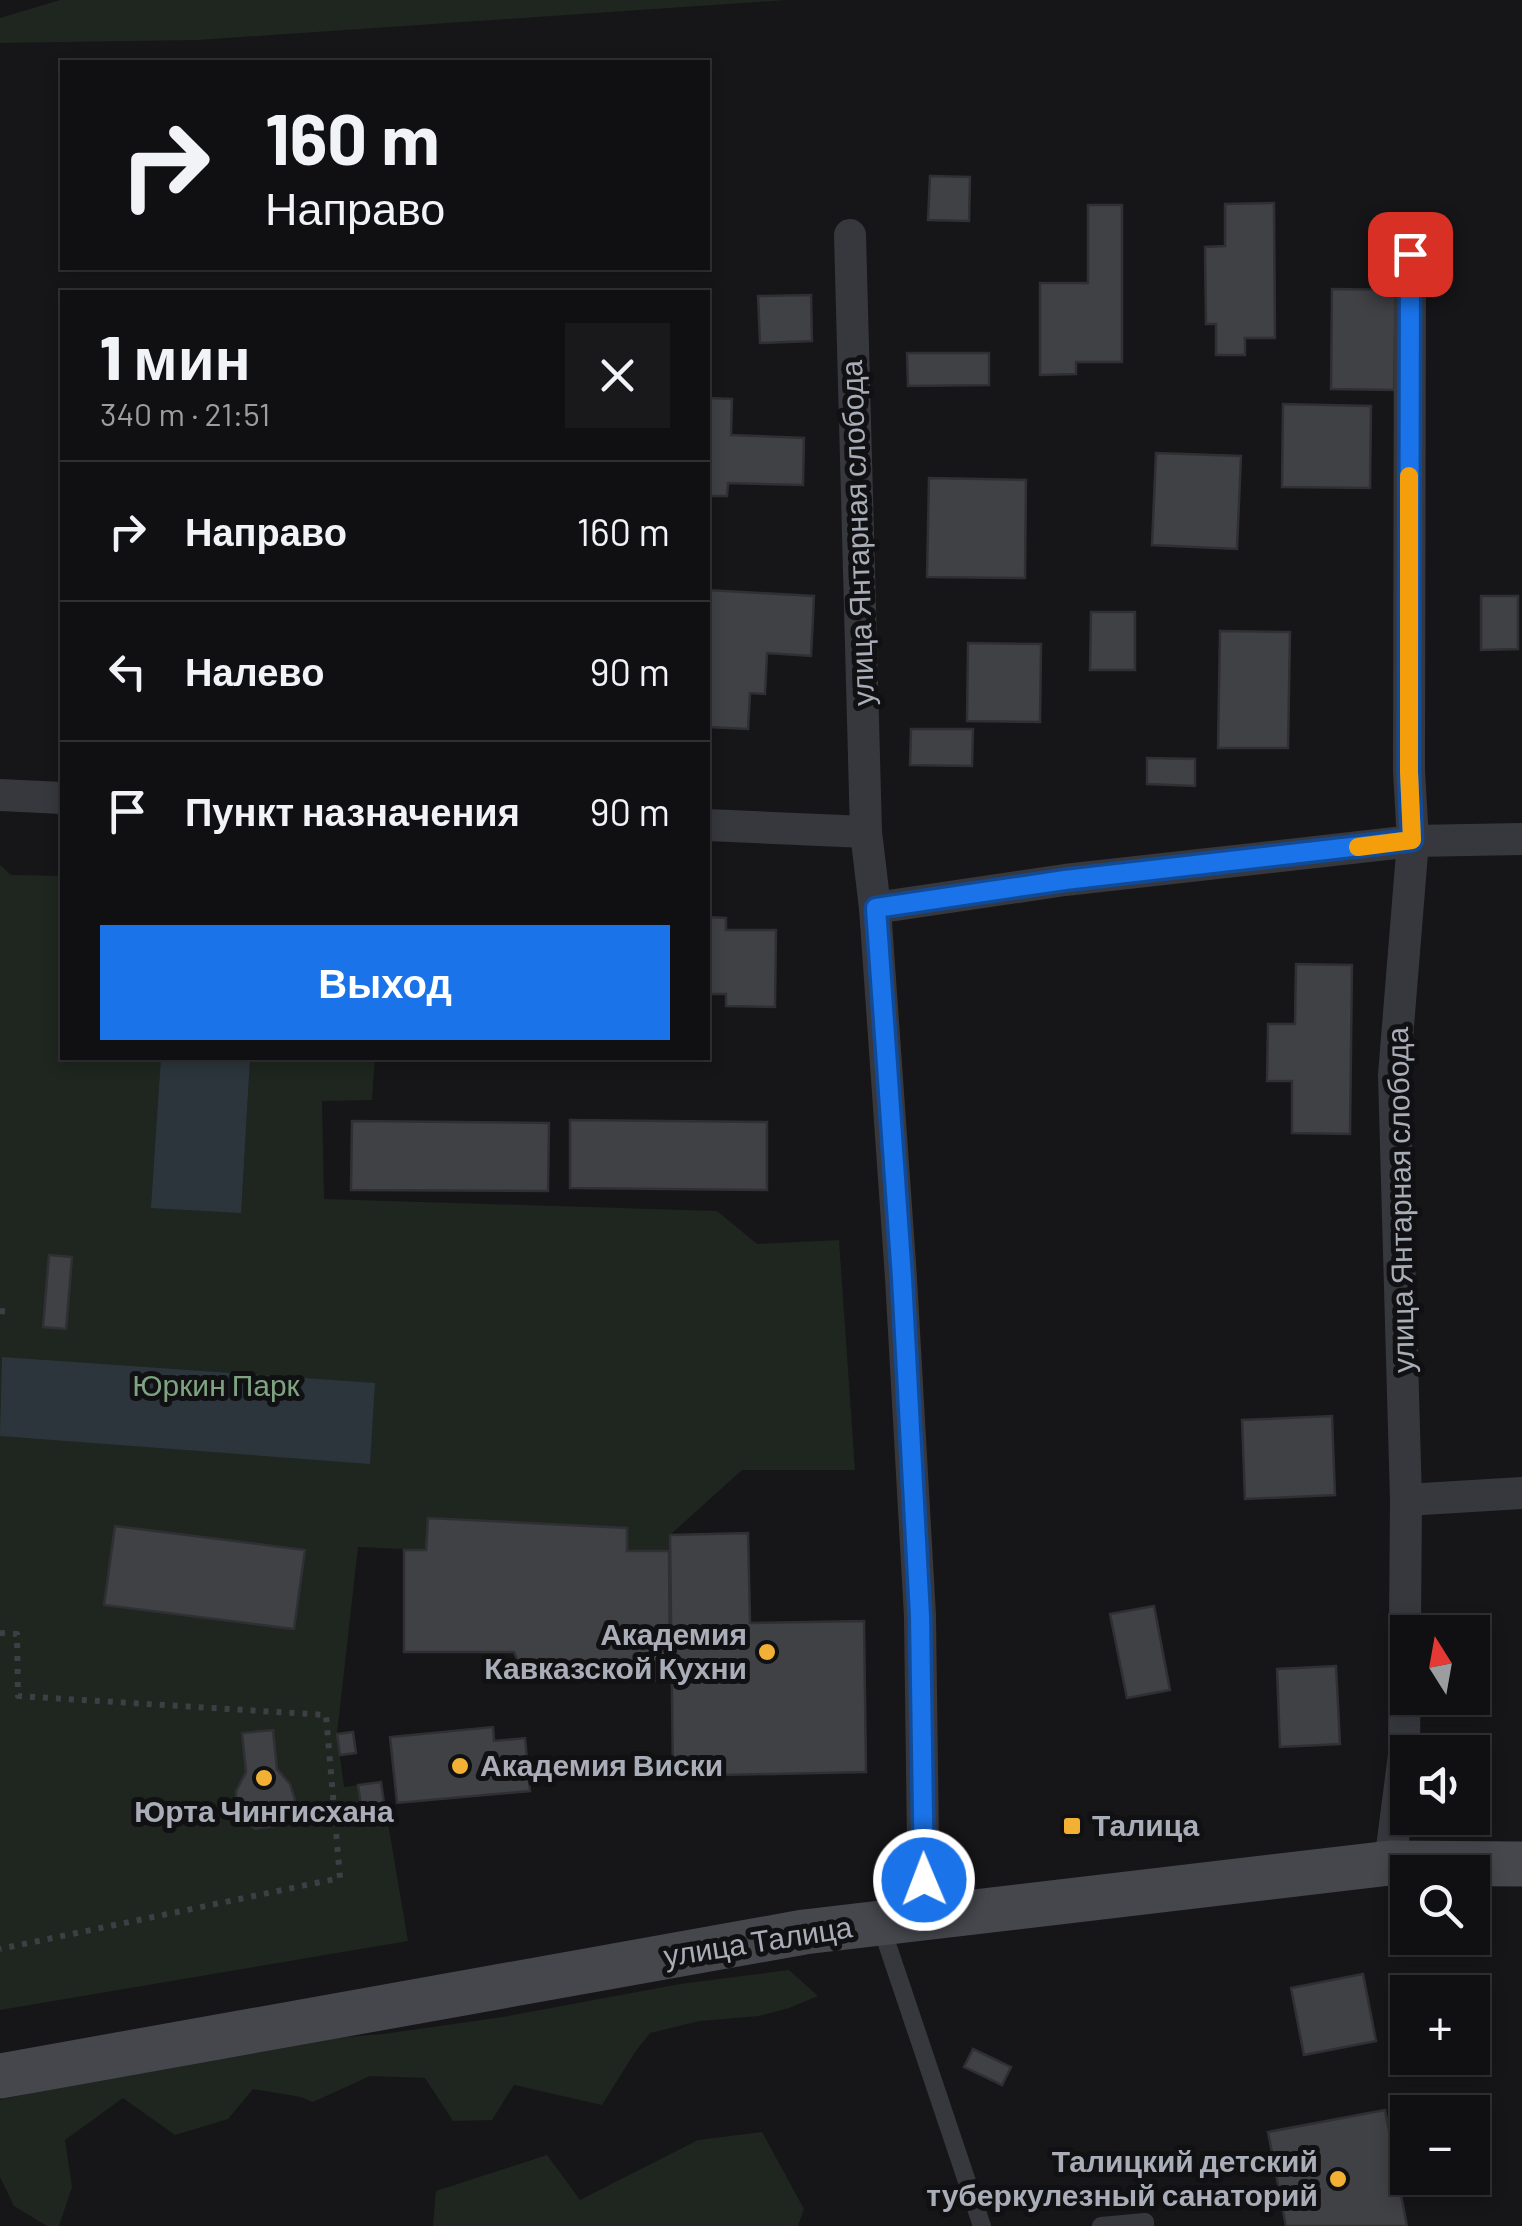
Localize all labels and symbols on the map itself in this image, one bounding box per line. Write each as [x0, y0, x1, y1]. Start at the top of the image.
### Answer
pin [1368, 212, 1453, 297]
street label: улица Янтарная слобода [832, 359, 880, 707]
street label: улица Янтарная слобода [1378, 1026, 1420, 1373]
park label: Юркин Парк [132, 1366, 301, 1402]
place label: Академия Кавказской Кухни [484, 1615, 747, 1685]
north arrow [1390, 1615, 1490, 1715]
marker: Академия Кавказской Кухни [756, 1641, 778, 1663]
place label: Академия Виски [480, 1746, 723, 1782]
marker: Академия Виски [449, 1755, 471, 1777]
marker: Юрта Чингисхана [253, 1767, 275, 1789]
place label: Юрта Чингисхана [134, 1792, 394, 1828]
place label: Талица [1092, 1806, 1200, 1842]
marker: Талица [1061, 1815, 1083, 1837]
position arrow [872, 1828, 976, 1932]
street label: улица Талица [661, 1907, 855, 1973]
place label: Талицкий детский туберкулезный санаторий [926, 2142, 1318, 2212]
marker: Талицкий детский туберкулезный санаторий [1327, 2168, 1349, 2190]

